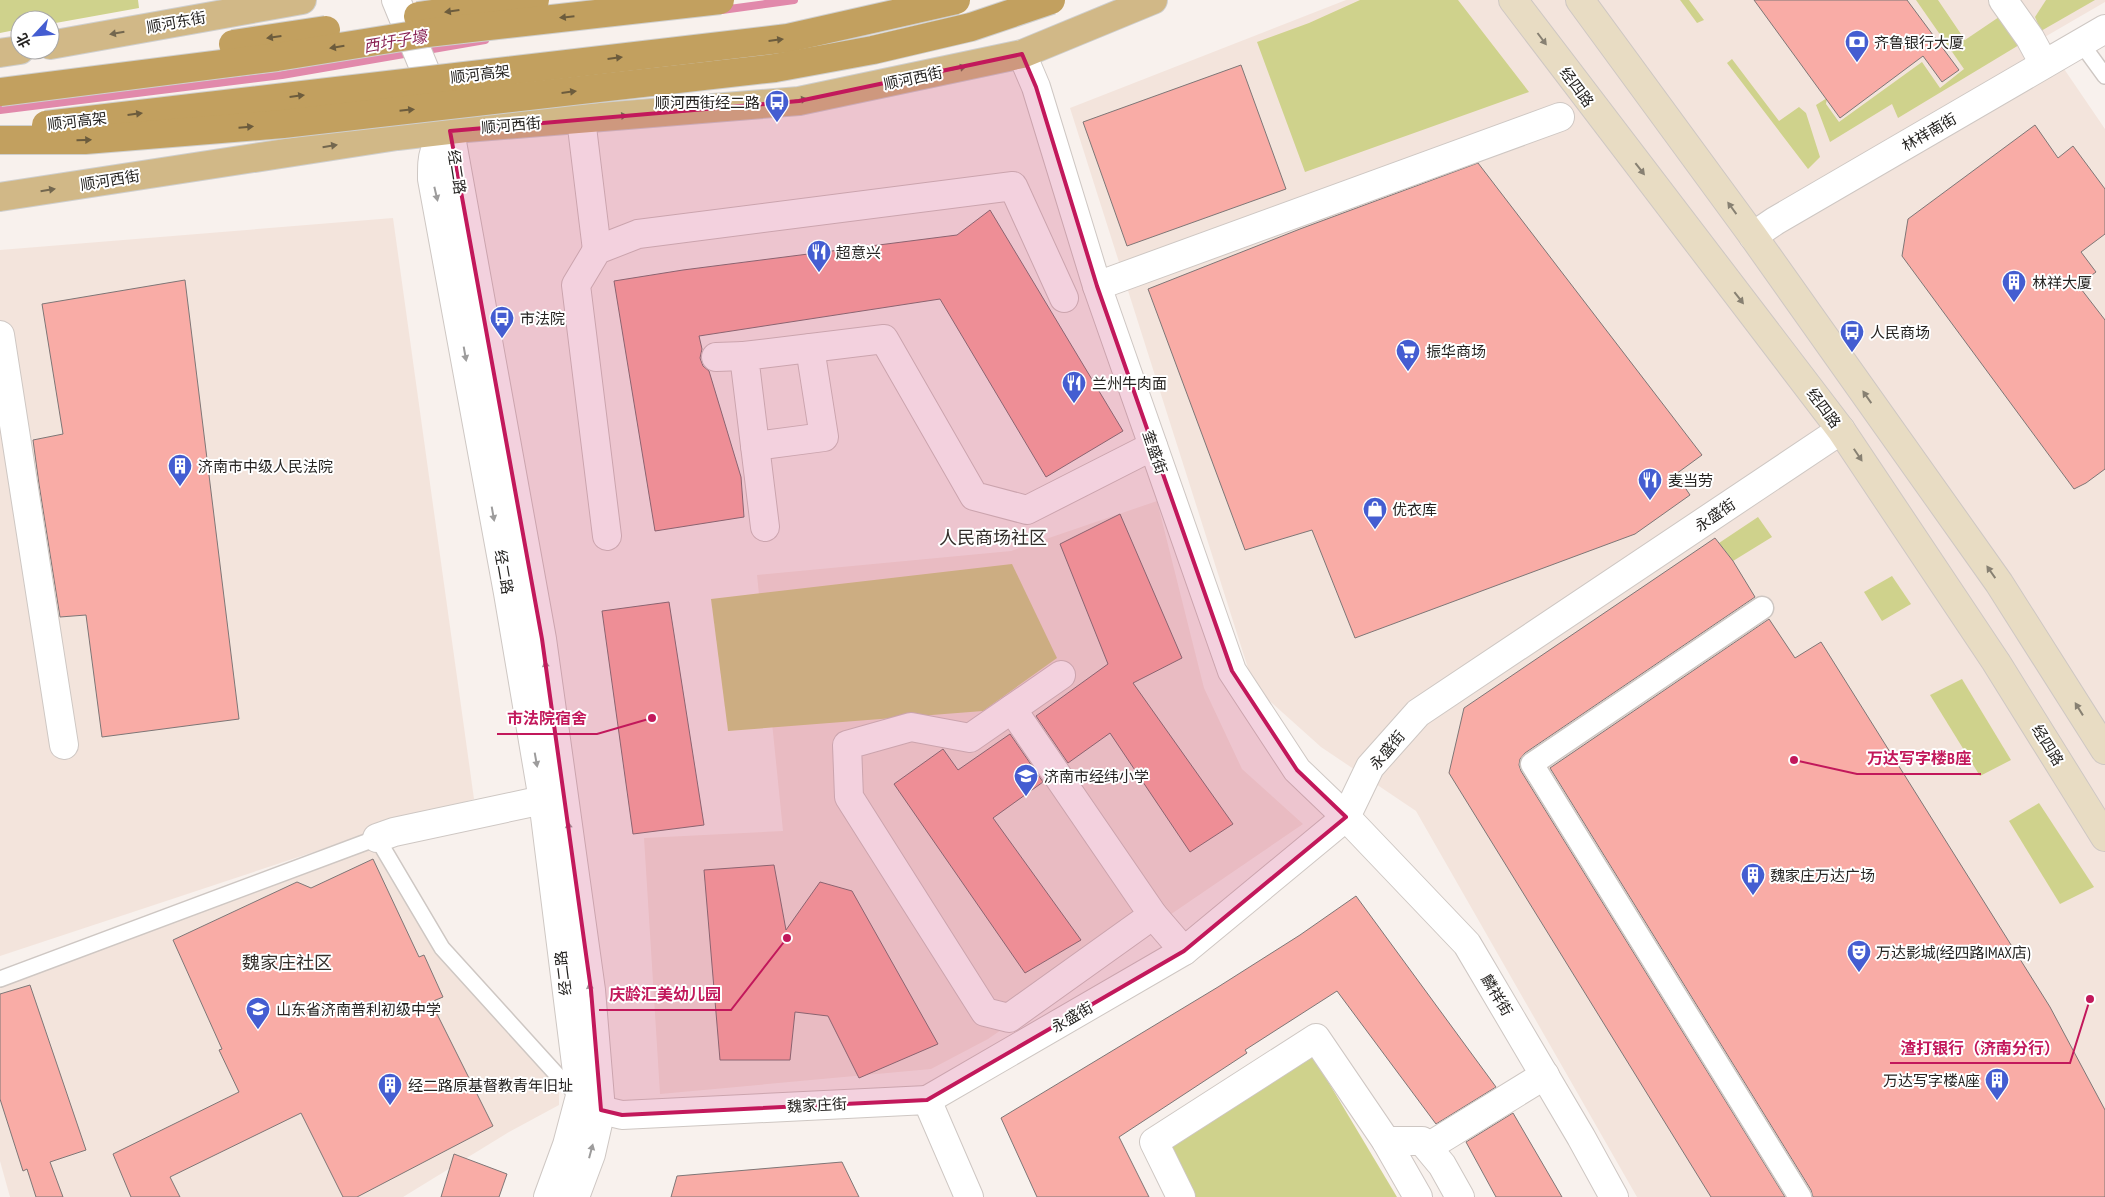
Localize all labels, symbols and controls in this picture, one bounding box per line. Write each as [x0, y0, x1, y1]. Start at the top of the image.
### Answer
street label: 顺河东街 [145, 7, 207, 37]
one-way arrow [444, 7, 460, 15]
north arrow [10, 10, 60, 60]
one-way arrow [559, 13, 575, 21]
water label: 西圩子壕 [362, 25, 431, 56]
one-way arrow [108, 29, 124, 37]
bank icon: 齐鲁银行大厦 [1844, 29, 1870, 63]
text: 北 [12, 30, 34, 51]
one-way arrow [1537, 32, 1547, 46]
place label: 齐鲁银行大厦 [1874, 33, 1964, 52]
one-way arrow [266, 34, 282, 42]
one-way arrow [768, 35, 784, 43]
one-way arrow [329, 44, 345, 52]
one-way arrow [607, 54, 623, 62]
street label: 顺河高架 [449, 61, 511, 87]
street label: 顺河西街 [882, 62, 944, 94]
street label: 经四路 [1556, 63, 1598, 111]
one-way arrow [951, 64, 966, 72]
one-way arrow [561, 88, 577, 96]
bus stop icon: 顺河西街经二路 [764, 89, 790, 123]
one-way arrow [289, 92, 305, 100]
place label: 顺河西街经二路 [655, 93, 760, 112]
one-way arrow [792, 96, 808, 104]
one-way arrow [400, 106, 416, 114]
street label: 顺河高架 [46, 108, 108, 134]
street label: 林祥南街 [1898, 109, 1960, 155]
one-way arrow [128, 110, 144, 118]
one-way arrow [613, 112, 629, 120]
street label: 顺河西街 [480, 113, 542, 137]
one-way arrow [238, 123, 254, 131]
one-way arrow [76, 135, 92, 143]
one-way arrow [322, 142, 338, 150]
street label: 经二路 [444, 148, 470, 196]
one-way arrow [1635, 162, 1645, 176]
street label: 顺河西街 [79, 166, 141, 194]
one-way arrow [41, 185, 57, 193]
one-way arrow [432, 186, 440, 202]
one-way arrow [1727, 201, 1737, 215]
restaurant icon: 超意兴 [806, 239, 832, 273]
place label: 超意兴 [836, 243, 881, 262]
building icon: 林祥大厦 [2001, 269, 2027, 303]
place label: 林祥大厦 [2032, 273, 2092, 292]
one-way arrow [1734, 291, 1744, 304]
bus stop icon: 市法院 [489, 305, 515, 339]
place label: 市法院 [520, 309, 565, 328]
bus stop icon: 人民商场 [1839, 319, 1865, 353]
place label: 人民商场 [1870, 323, 1930, 342]
supermarket icon: 振华商场 [1395, 338, 1421, 372]
place label: 振华商场 [1426, 342, 1486, 361]
one-way arrow [461, 346, 469, 362]
restaurant icon: 兰州牛肉面 [1061, 370, 1087, 404]
place label: 兰州牛肉面 [1092, 374, 1167, 393]
street label: 经四路 [1803, 384, 1845, 432]
one-way arrow [1862, 390, 1872, 404]
street label: 奎盛街 [1139, 428, 1171, 476]
one-way arrow [1853, 449, 1863, 462]
building icon: 济南市中级人民法院 [167, 453, 193, 487]
place label: 济南市中级人民法院 [198, 457, 333, 476]
restaurant icon: 麦当劳 [1637, 467, 1663, 501]
place label: 麦当劳 [1668, 471, 1713, 490]
street label: 永盛街 [1691, 495, 1739, 535]
shop icon: 优衣库 [1362, 496, 1388, 530]
place label: 优衣库 [1392, 500, 1437, 519]
one-way arrow [490, 506, 498, 522]
district label: 人民商场社区 [939, 526, 1047, 549]
street label: 经二路 [491, 548, 517, 596]
one-way arrow [1986, 566, 1997, 579]
one-way arrow [542, 660, 550, 676]
callout: 市法院宿舍 [497, 703, 597, 734]
one-way arrow [2074, 703, 2084, 716]
text: 市法院宿舍 [507, 708, 587, 728]
street label: 经四路 [2028, 721, 2068, 769]
street label: 永盛街 [1365, 727, 1409, 773]
callout: 万达写字楼B座 [1857, 743, 1981, 774]
text: 万达写字楼B座 [1867, 748, 1971, 768]
one-way arrow [533, 752, 541, 768]
school or university icon: 济南市经纬小学 [1013, 763, 1039, 797]
place label: 济南市经纬小学 [1044, 767, 1149, 786]
one-way arrow [565, 821, 573, 837]
building icon: 魏家庄万达广场 [1740, 862, 1766, 896]
place label: 魏家庄万达广场 [1770, 866, 1875, 885]
theatre icon: 万达影城(经四路IMAX店) [1846, 939, 1872, 973]
place label: 万达影城(经四路IMAX店) [1876, 943, 2031, 962]
street label: 经二路 [551, 950, 575, 996]
district label: 魏家庄社区 [242, 951, 332, 974]
street label: 麟祥街 [1477, 971, 1517, 1019]
callout: 庆龄汇美幼儿园 [599, 979, 731, 1010]
one-way arrow [586, 982, 594, 998]
text: 庆龄汇美幼儿园 [609, 984, 721, 1004]
school or university icon: 山东省济南普利初级中学 [245, 996, 271, 1030]
street label: 永盛街 [1048, 998, 1096, 1036]
place label: 山东省济南普利初级中学 [276, 1000, 441, 1019]
callout: 渣打银行（济南分行） [1890, 1032, 2070, 1063]
text: 渣打银行（济南分行） [1900, 1038, 2060, 1058]
building icon: 万达写字楼A座 [1984, 1067, 2010, 1101]
place label: 万达写字楼A座 [1883, 1071, 1980, 1090]
building icon: 经二路原基督教青年旧址 [377, 1072, 403, 1106]
place label: 经二路原基督教青年旧址 [408, 1076, 573, 1095]
street label: 魏家庄街 [787, 1094, 847, 1116]
one-way arrow [588, 1144, 596, 1159]

